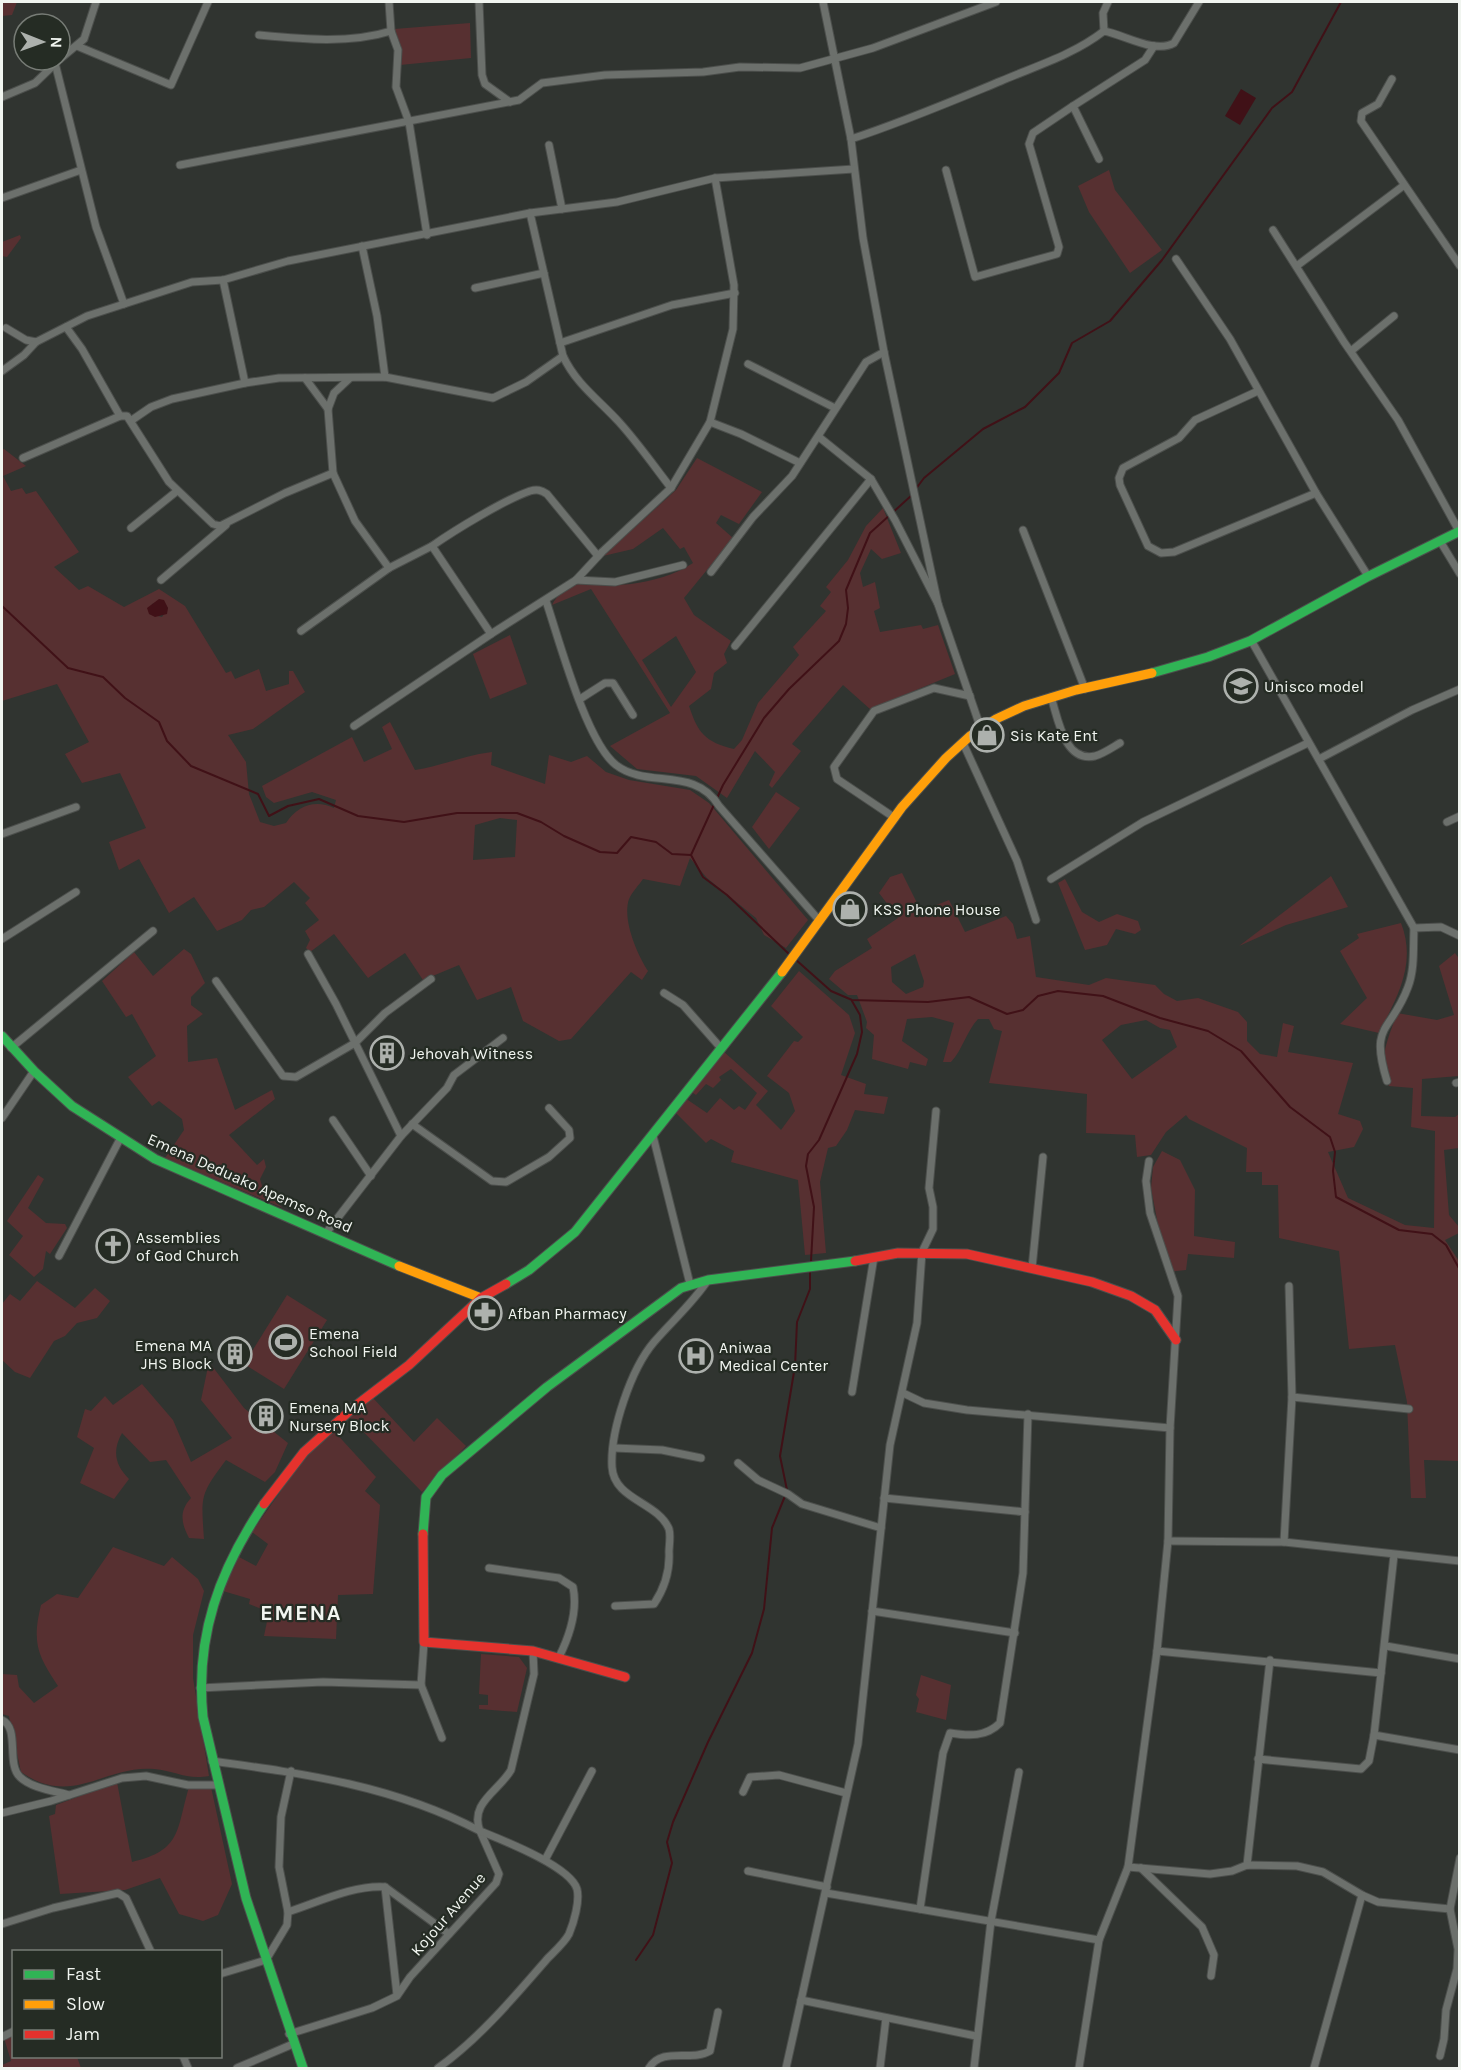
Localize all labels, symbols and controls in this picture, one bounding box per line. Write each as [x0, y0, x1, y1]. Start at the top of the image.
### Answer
north arrow [12, 12, 72, 72]
text: N [47, 36, 66, 48]
school or university icon: Unisco model [1223, 668, 1259, 704]
place label: Unisco model [1264, 677, 1364, 696]
shop icon: Sis Kate Ent [969, 717, 1005, 753]
place label: Sis Kate Ent [1010, 726, 1098, 745]
shop icon: KSS Phone House [832, 891, 868, 927]
place label: KSS Phone House [873, 900, 1001, 919]
building icon: Jehovah Witness [369, 1035, 405, 1071]
place label: Jehovah Witness [410, 1044, 533, 1063]
street label: Emena Deduako Apemso Road [145, 1129, 355, 1237]
church icon: Assemblies of God Church [95, 1228, 131, 1264]
place label: Assemblies of God Church [136, 1228, 239, 1265]
pharmacy icon: Afban Pharmacy [467, 1295, 503, 1331]
place label: Afban Pharmacy [508, 1304, 627, 1323]
sports icon: Emena School Field [268, 1324, 304, 1360]
place label: Emena School Field [309, 1324, 398, 1361]
place label: Emena MA JHS Block [135, 1336, 212, 1373]
building icon: Emena MA JHS Block [217, 1336, 253, 1372]
hospital icon: Aniwaa Medical Center [678, 1338, 714, 1374]
place label: Aniwaa Medical Center [719, 1338, 828, 1375]
building icon: Emena MA Nursery Block [248, 1398, 284, 1434]
place label: Emena MA Nursery Block [289, 1398, 390, 1435]
district label: EMENA [260, 1600, 342, 1626]
street label: Kojour Avenue [407, 1868, 489, 1960]
legend [12, 1950, 222, 2058]
text: Fast [66, 1963, 101, 1985]
text: Slow [66, 1993, 105, 2015]
text: Jam [66, 2023, 100, 2045]

